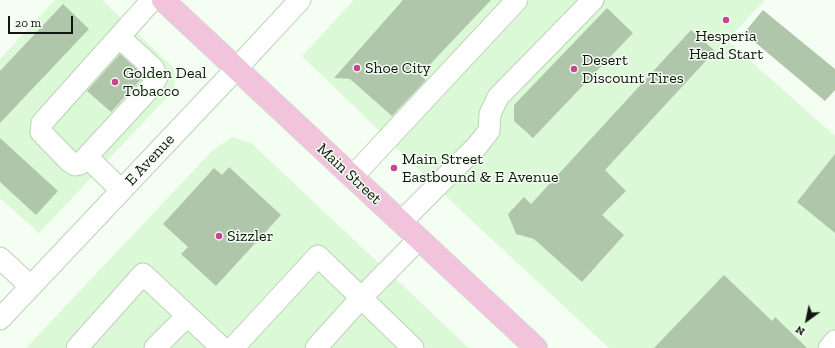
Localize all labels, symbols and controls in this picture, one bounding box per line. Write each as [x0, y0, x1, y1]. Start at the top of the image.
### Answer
scale bar [10, 8, 75, 34]
marker: Hesperia Head Start [721, 15, 731, 25]
text: 20 m [15, 16, 41, 30]
place label: Hesperia Head Start [689, 26, 763, 64]
place label: Desert Discount Tires [582, 50, 684, 88]
place label: Shoe City [365, 58, 431, 78]
place label: Golden Deal Tobacco [123, 63, 206, 101]
marker: Shoe City [352, 63, 362, 73]
marker: Desert Discount Tires [569, 64, 579, 74]
marker: Golden Deal Tobacco [110, 77, 120, 87]
street label: E Avenue [121, 130, 179, 190]
street label: Main Street [313, 139, 385, 209]
place label: Main Street Eastbound & E Avenue [402, 149, 558, 187]
marker: Main Street Eastbound & E Avenue [389, 163, 399, 173]
place label: Sizzler [227, 226, 273, 246]
marker: Sizzler [214, 231, 224, 241]
north arrow [787, 300, 827, 340]
text: N [793, 323, 807, 338]

